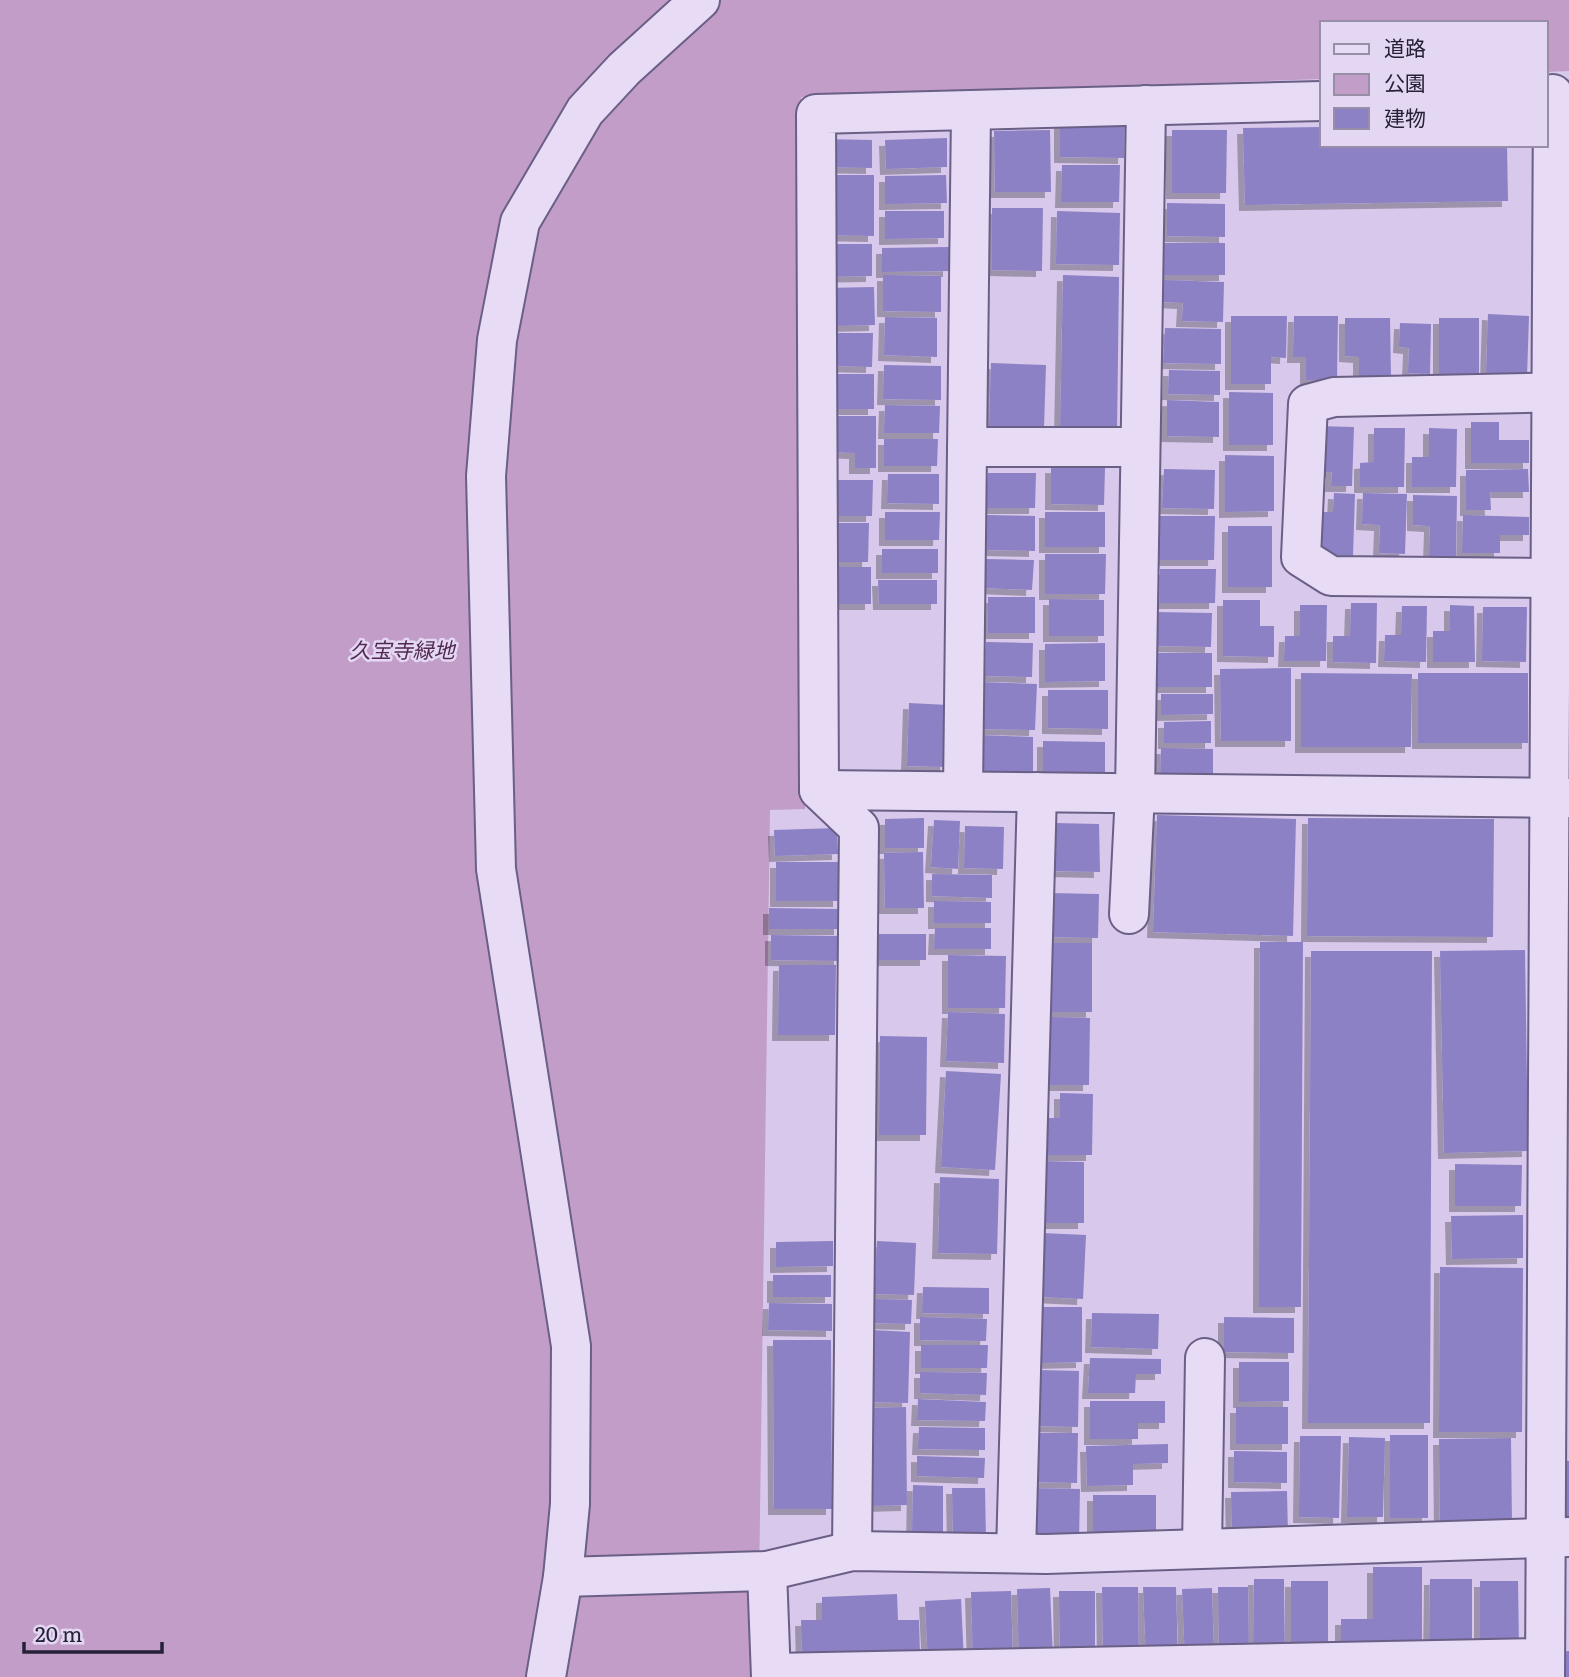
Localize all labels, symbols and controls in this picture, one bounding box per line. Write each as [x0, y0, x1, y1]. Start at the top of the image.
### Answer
legend [1320, 21, 1548, 147]
text: 道路 [1384, 31, 1426, 62]
text: 公園 [1384, 66, 1426, 97]
text: 建物 [1384, 101, 1426, 132]
park label: 久宝寺緑地 [350, 633, 456, 664]
scale bar [24, 1610, 163, 1654]
text: 20 m [35, 1617, 82, 1648]

